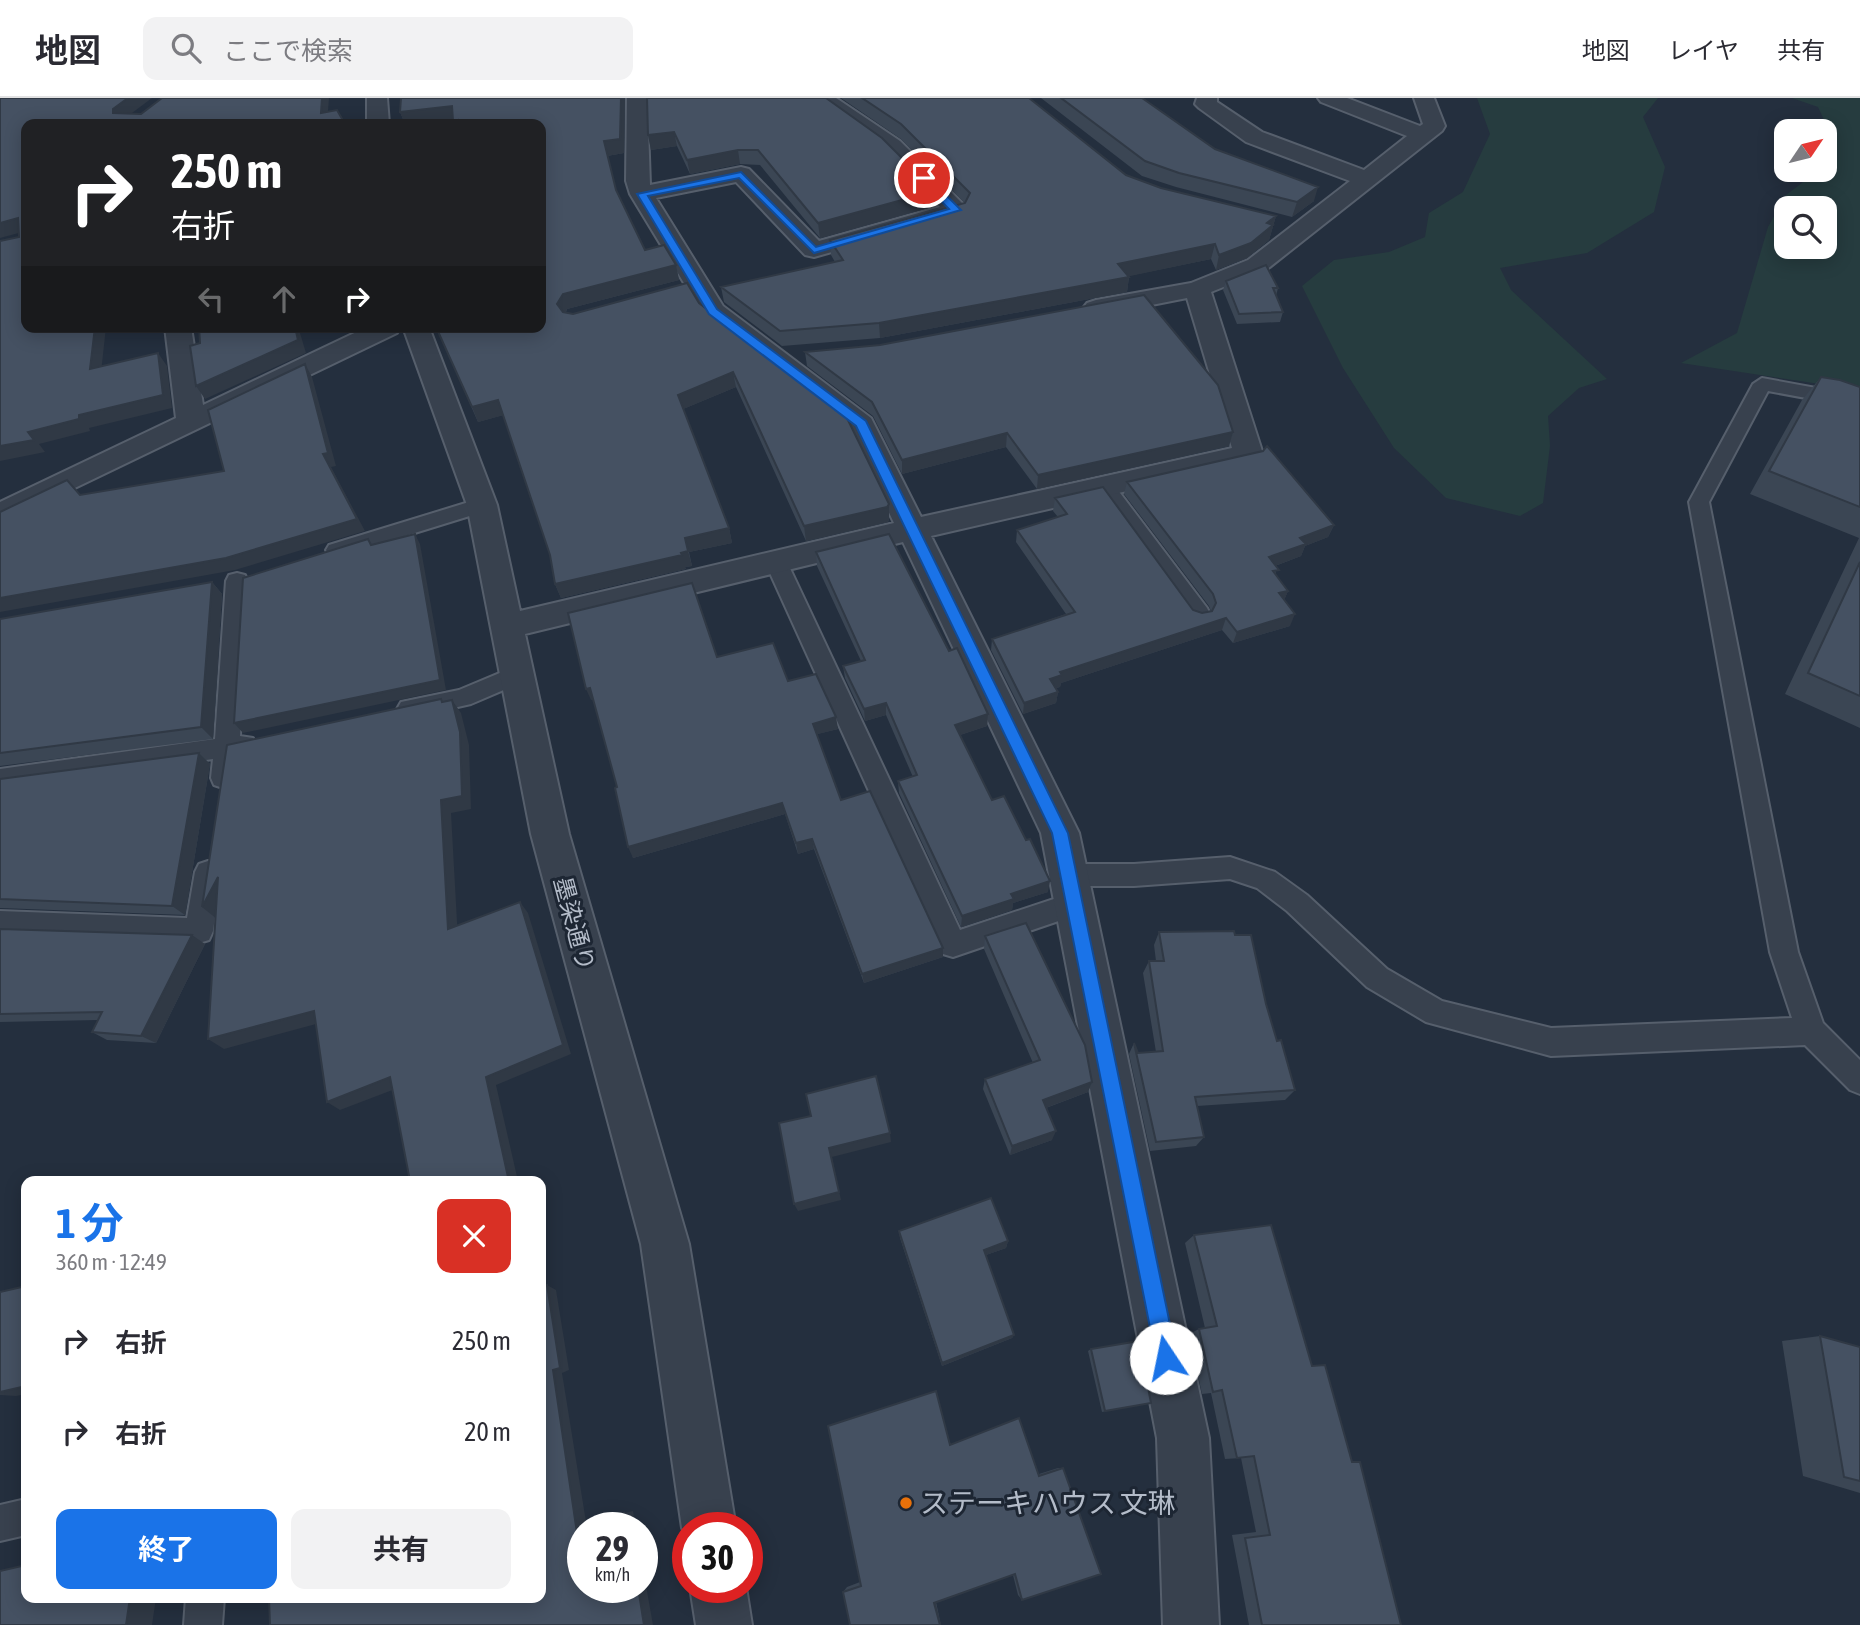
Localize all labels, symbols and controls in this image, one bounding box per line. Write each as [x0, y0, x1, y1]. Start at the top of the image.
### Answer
search box [143, 17, 633, 80]
icon: search [167, 29, 205, 67]
text: 地図 [35, 31, 101, 69]
text: ここで検索 [223, 36, 353, 66]
text: 地図 [1582, 37, 1630, 64]
text: レイヤ [1668, 37, 1739, 64]
text: 共有 [1777, 37, 1825, 64]
north arrow [1774, 119, 1838, 182]
map controls [1774, 119, 1837, 259]
text: 250 m [171, 142, 282, 198]
icon: right [56, 147, 147, 238]
pin [894, 148, 954, 208]
icon: arrive [905, 159, 943, 197]
button: search [1774, 196, 1837, 259]
text: 右折 [171, 207, 235, 244]
icon: left [192, 280, 230, 318]
icon: ahead [265, 280, 303, 318]
icon: right [338, 280, 376, 318]
street label: 墨染通り [549, 874, 600, 974]
text: 1 分 [56, 1199, 124, 1247]
button: close [437, 1199, 511, 1273]
text: 360 m · 12:49 [56, 1249, 167, 1275]
position arrow [1129, 1321, 1203, 1395]
icon: right [56, 1322, 94, 1360]
text: 250 m [452, 1326, 511, 1356]
text: 右折 [115, 1328, 167, 1358]
icon: right [56, 1413, 94, 1451]
text: 20 m [464, 1417, 511, 1447]
text: 右折 [115, 1419, 167, 1449]
place label: ステーキハウス 文琳 [920, 1487, 1176, 1519]
marker: ステーキハウス 文琳 [898, 1495, 914, 1511]
button: 終了 [56, 1509, 277, 1589]
button: 共有 [291, 1509, 511, 1589]
speed limit sign: 30 [672, 1512, 763, 1603]
text: 29 [596, 1528, 629, 1568]
text: km/h [595, 1564, 630, 1585]

